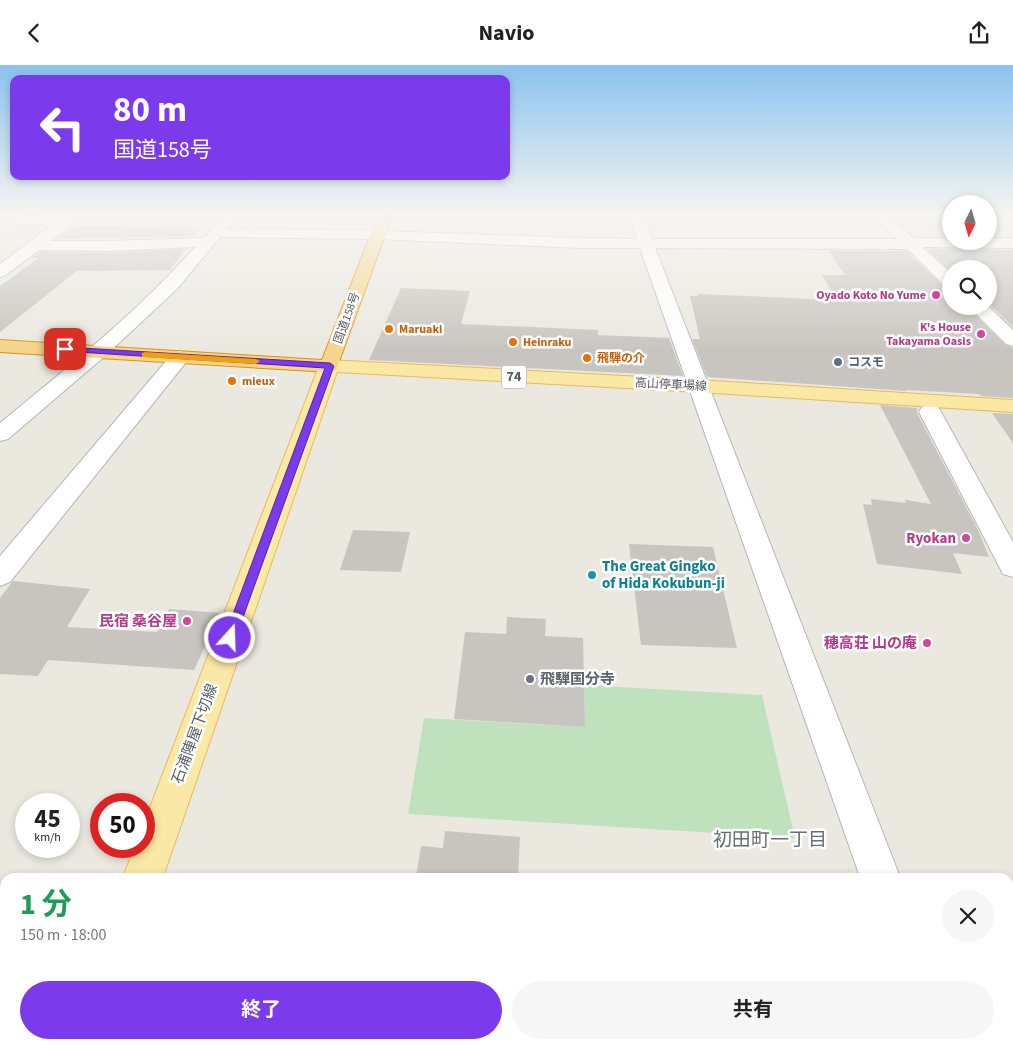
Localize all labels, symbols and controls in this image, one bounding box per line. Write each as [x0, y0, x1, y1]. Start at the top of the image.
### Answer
text: Navio [478, 17, 535, 49]
icon: back [20, 19, 48, 47]
icon: share [965, 19, 993, 47]
text: 80 m [113, 85, 187, 135]
icon: left [30, 95, 95, 160]
text: 国道158号 [113, 134, 212, 166]
north arrow [942, 195, 998, 250]
map controls [942, 195, 997, 315]
button: search [942, 260, 997, 315]
place label: Oyado Koto No Yume [816, 287, 926, 304]
marker: Oyado Koto No Yume [930, 289, 942, 301]
street label: 国道158号 [330, 290, 364, 346]
place label: K's House Takayama Oasis [886, 319, 971, 350]
place label: Maruaki [399, 321, 442, 338]
marker: Maruaki [383, 323, 395, 335]
pin [44, 328, 86, 370]
marker: K's House Takayama Oasis [975, 328, 987, 340]
place label: Heinraku [523, 334, 572, 351]
icon: arrive [51, 335, 79, 363]
marker: Heinraku [507, 336, 519, 348]
place label: 飛騨の介 [597, 350, 645, 367]
marker: 飛騨の介 [581, 352, 593, 364]
place label: コスモ [848, 354, 884, 371]
marker: コスモ [832, 356, 844, 368]
road number: 74 [502, 365, 526, 389]
place label: mieux [242, 373, 275, 390]
marker: mieux [226, 375, 238, 387]
street label: 高山停車場線 [635, 375, 707, 395]
place label: Ryokan [906, 528, 956, 549]
marker: Ryokan [960, 532, 972, 544]
place label: The Great Gingko of Hida Kokubun-ji [602, 556, 725, 594]
marker: The Great Gingko of Hida Kokubun-ji [586, 569, 598, 581]
place label: 民宿 桑谷屋 [99, 611, 177, 632]
position arrow [203, 611, 255, 663]
marker: 民宿 桑谷屋 [181, 615, 193, 627]
place label: 穂高荘 山の庵 [824, 633, 917, 654]
marker: 穂高荘 山の庵 [921, 637, 933, 649]
place label: 飛騨国分寺 [540, 669, 615, 690]
marker: 飛騨国分寺 [524, 673, 536, 685]
street label: 石浦陣屋下切線 [167, 681, 223, 787]
speed limit sign: 50 [90, 793, 155, 858]
text: 45 [34, 801, 61, 837]
district label: 初田町一丁目 [713, 827, 827, 854]
text: km/h [34, 829, 61, 846]
text: 1 分 [20, 883, 72, 926]
button: close [942, 890, 994, 942]
text: 150 m · 18:00 [20, 924, 107, 946]
button: 終了 [20, 981, 502, 1039]
button: 共有 [512, 981, 994, 1039]

